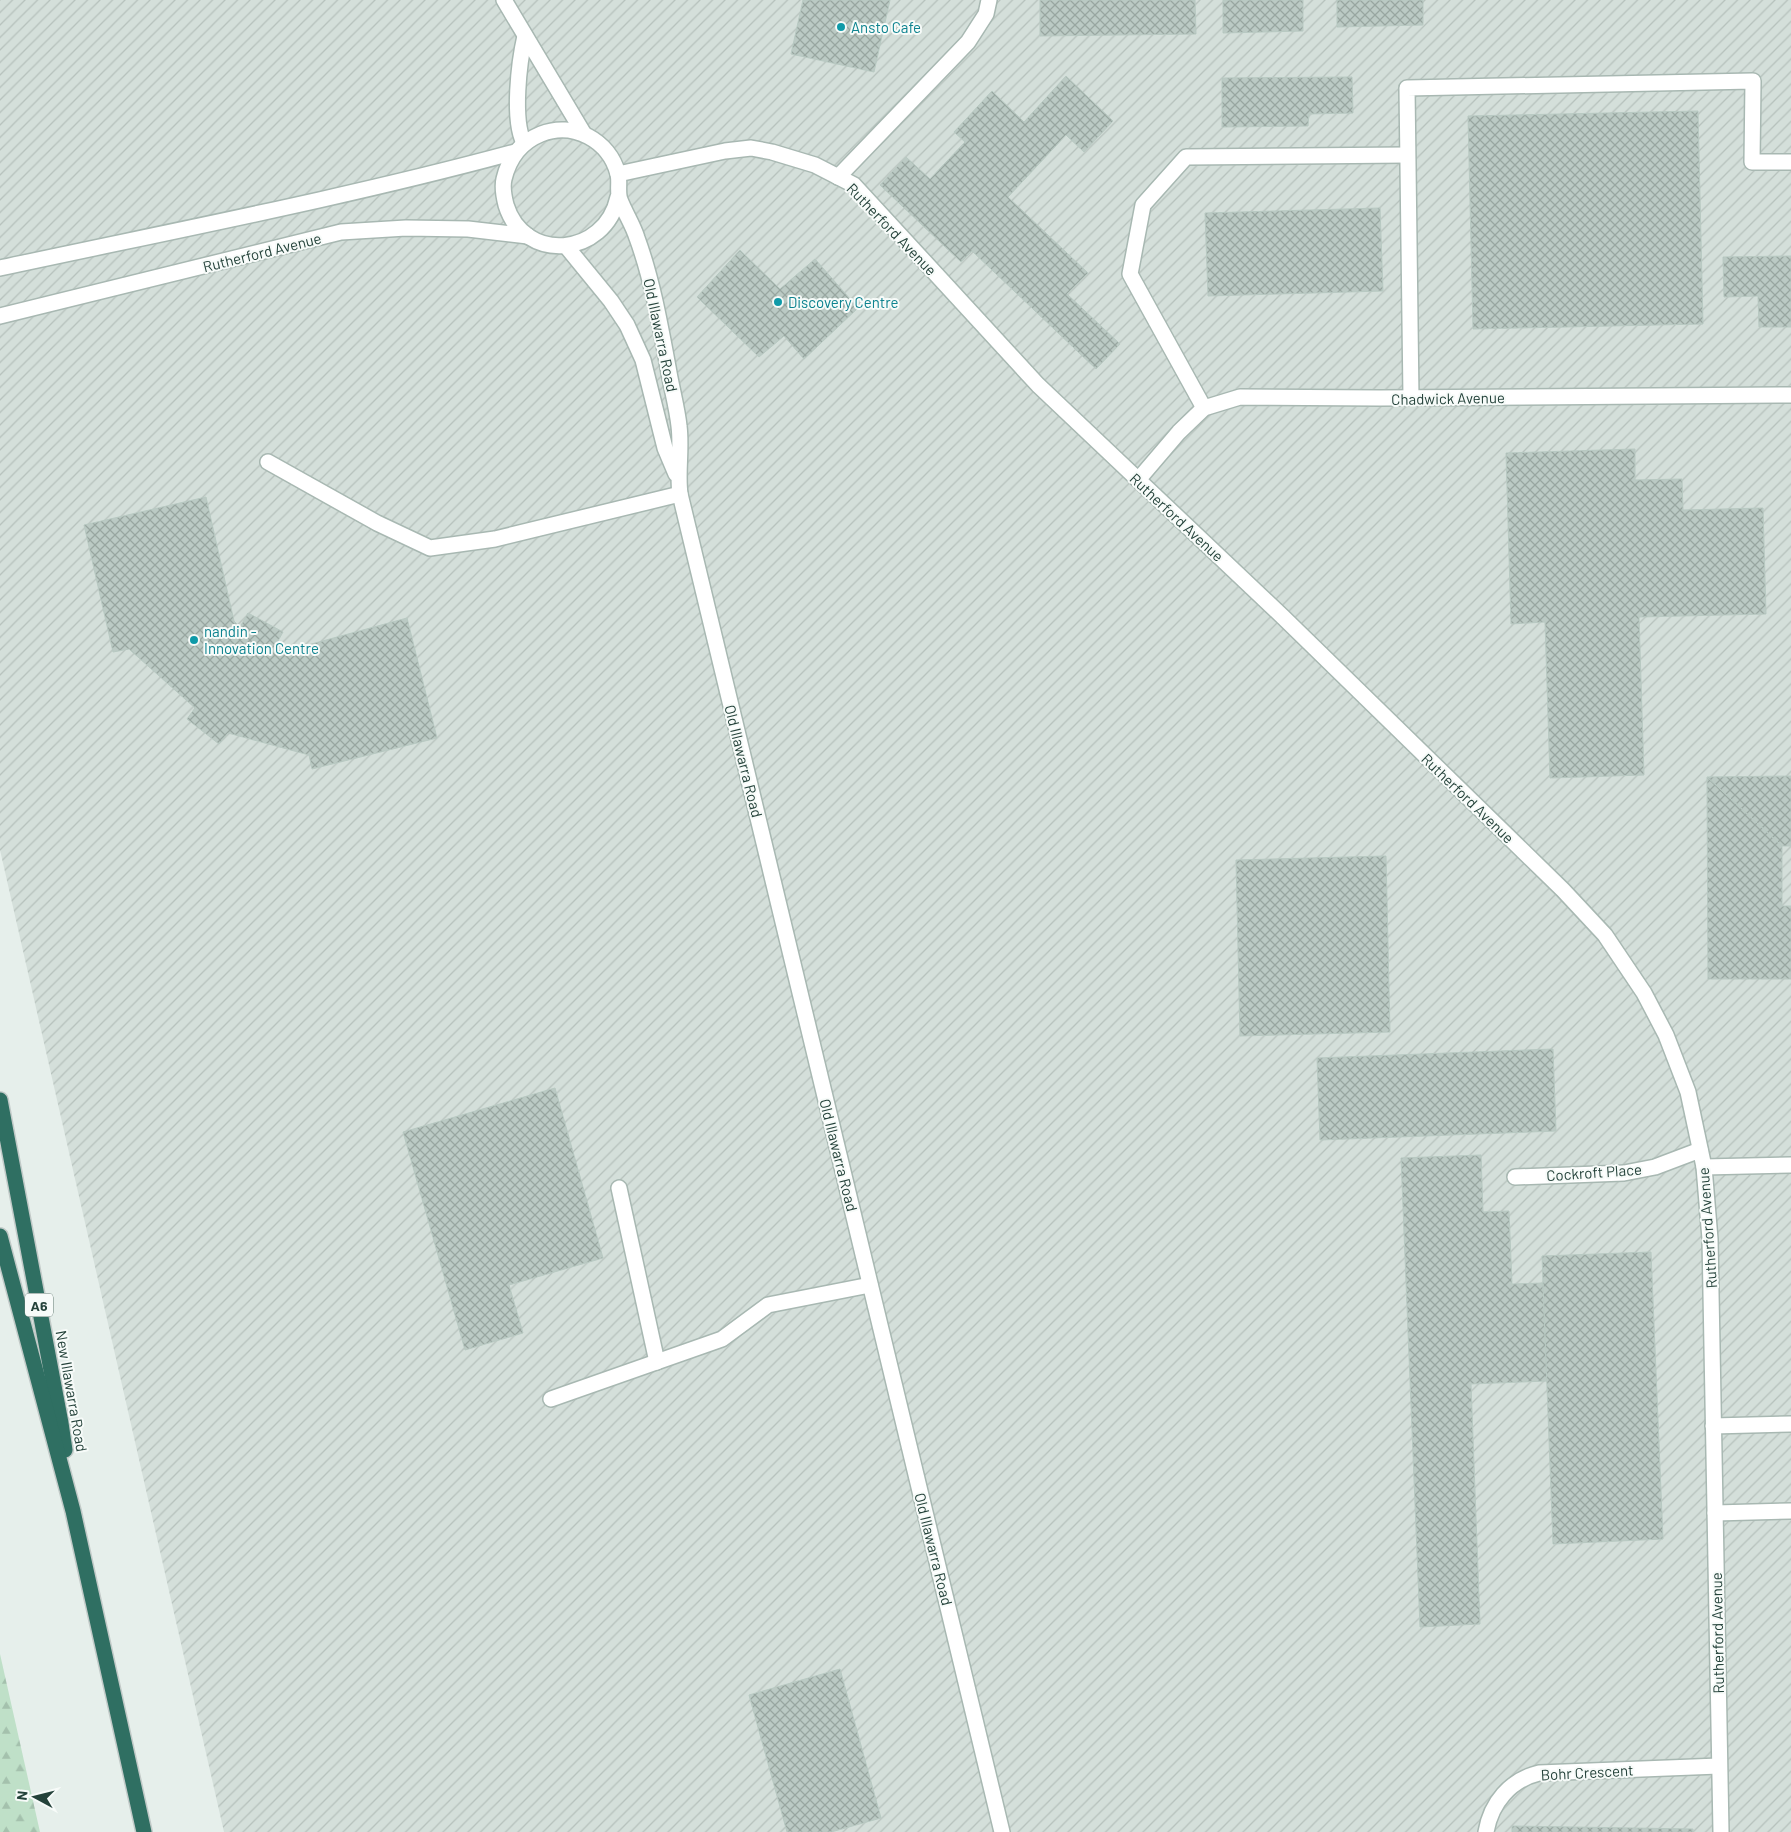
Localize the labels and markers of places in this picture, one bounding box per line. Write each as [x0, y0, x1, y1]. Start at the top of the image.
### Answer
place label: Ansto Cafe [851, 18, 921, 36]
marker: Ansto Cafe [835, 21, 847, 33]
place label: Discovery Centre [788, 293, 899, 311]
marker: Discovery Centre [772, 296, 784, 308]
place label: nandin - Innovation Centre [204, 622, 319, 657]
marker: nandin - Innovation Centre [188, 634, 200, 646]

